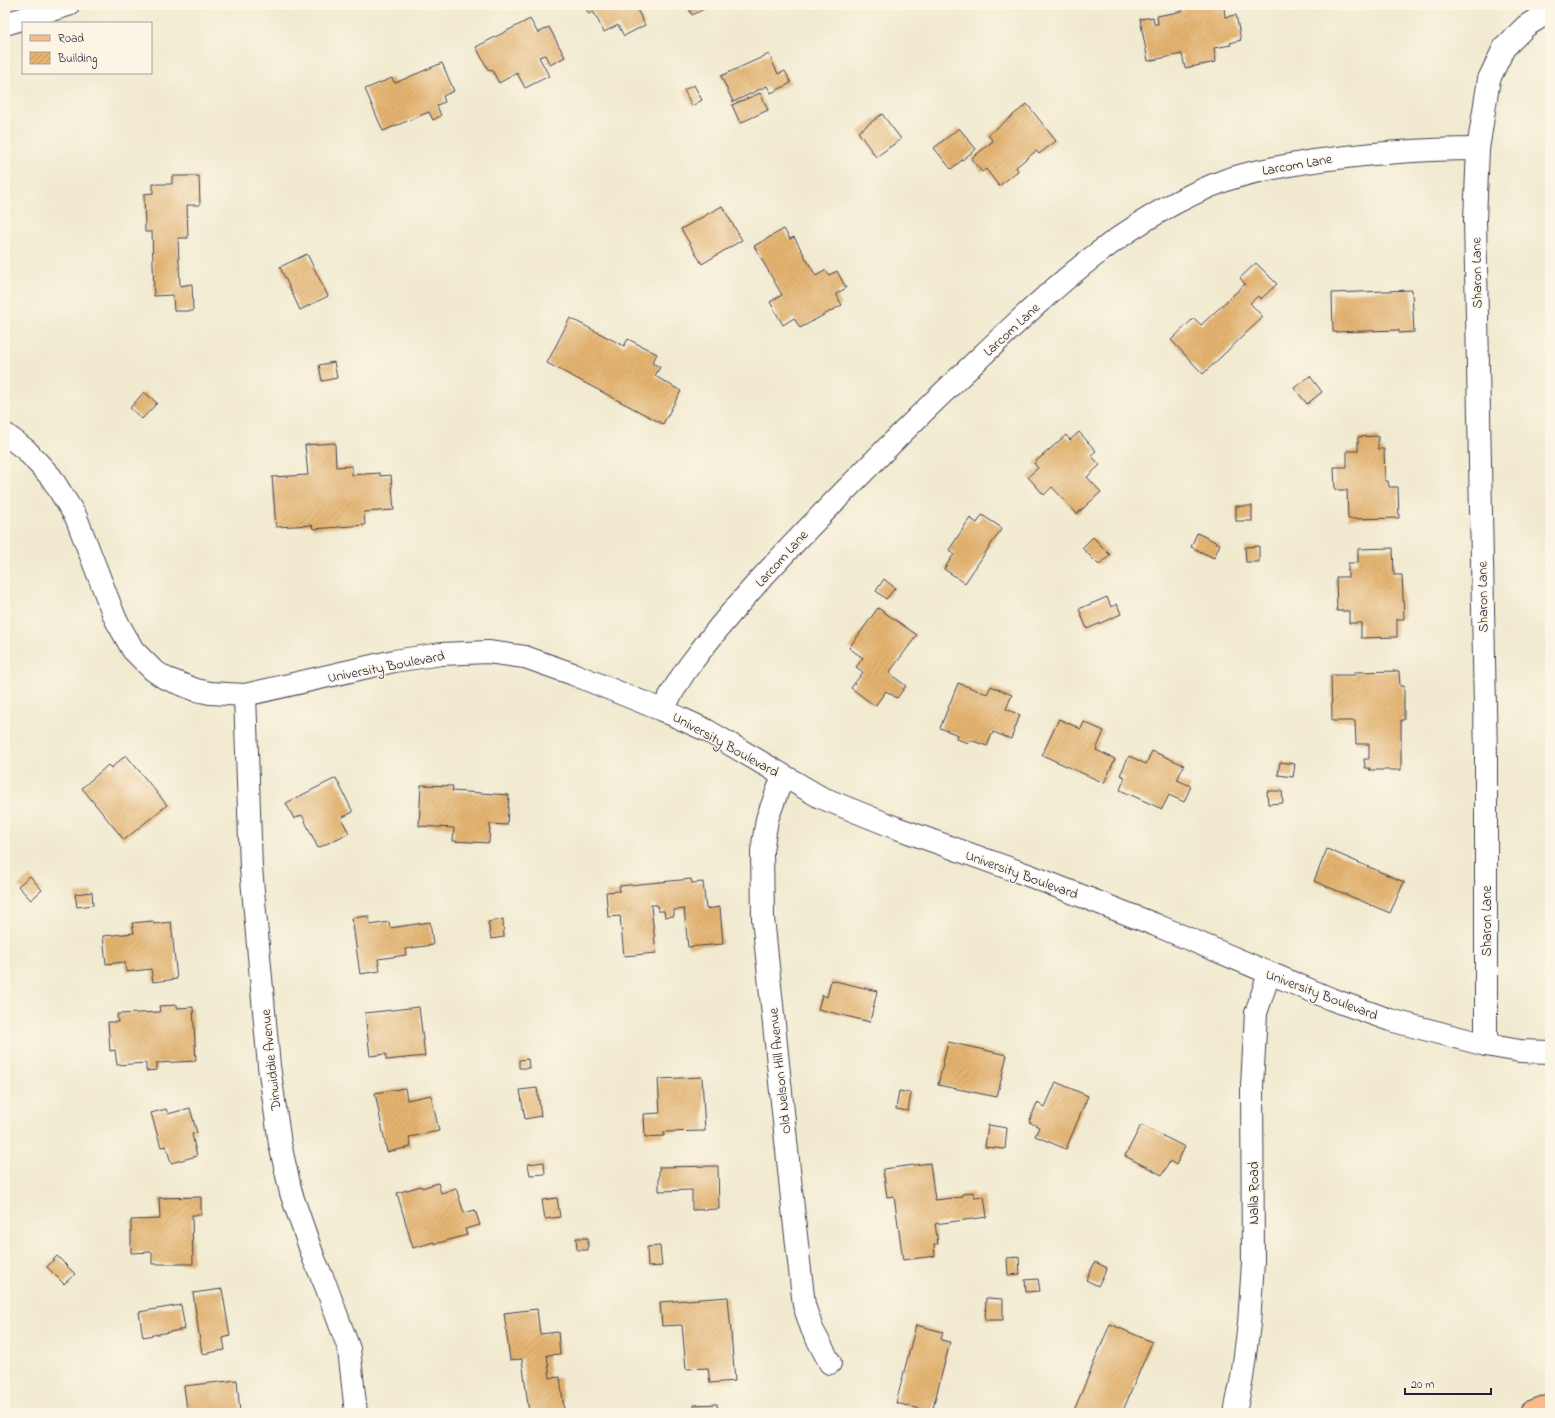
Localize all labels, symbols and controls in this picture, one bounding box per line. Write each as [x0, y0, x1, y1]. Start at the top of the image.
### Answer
legend [22, 22, 152, 74]
text: Road [58, 30, 84, 48]
text: Building [57, 50, 97, 69]
street label: Larcom Lane [1261, 149, 1335, 182]
street label: Sharon Lane [1466, 237, 1489, 309]
street label: Larcom Lane [979, 298, 1046, 362]
street label: Larcom Lane [751, 525, 814, 592]
street label: Sharon Lane [1472, 561, 1495, 633]
street label: University Boulevard [326, 646, 447, 690]
street label: University Boulevard [668, 707, 782, 784]
street label: University Boulevard [962, 845, 1081, 907]
street label: Sharon Lane [1477, 885, 1498, 957]
street label: University Boulevard [1262, 964, 1381, 1027]
street label: Old Nelson Hill Avenue [763, 1006, 798, 1135]
street label: Dinwiddie Avenue [256, 1008, 287, 1112]
street label: Nalla Road [1244, 1161, 1265, 1225]
scale bar [1405, 1370, 1491, 1396]
text: 20 m [1411, 1376, 1434, 1394]

